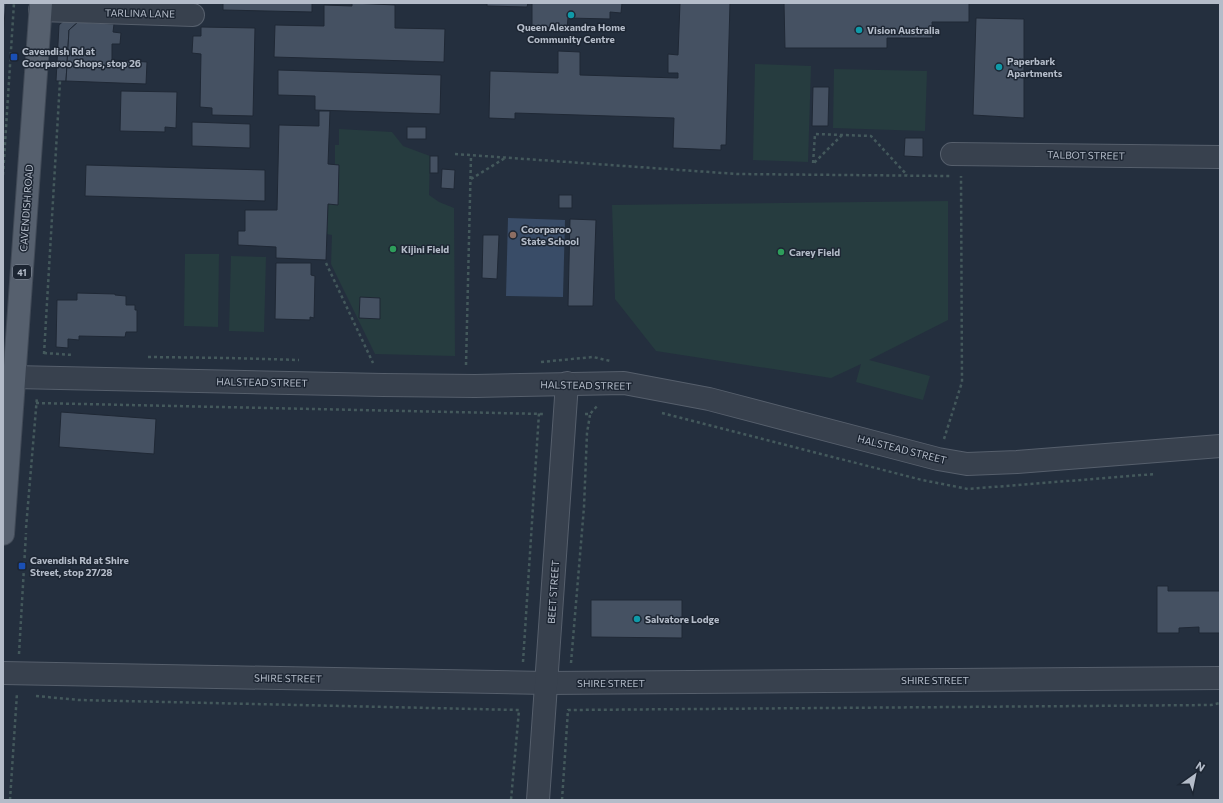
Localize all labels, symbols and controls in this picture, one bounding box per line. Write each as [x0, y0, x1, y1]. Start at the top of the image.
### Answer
street label: TARLINA LANE [105, 6, 175, 20]
marker: Queen Alexandra Home Community Centre [566, 10, 576, 20]
place label: Queen Alexandra Home Community Centre [517, 21, 625, 45]
place label: Vision Australia [867, 24, 940, 36]
marker: Vision Australia [854, 25, 864, 35]
place label: Cavendish Rd at Coorparoo Shops, stop 26 [22, 45, 141, 69]
marker: Cavendish Rd at Coorparoo Shops, stop 26 [9, 52, 19, 62]
place label: Paperbark Apartments [1007, 55, 1063, 79]
marker: Paperbark Apartments [994, 62, 1004, 72]
street label: TALBOT STREET [1047, 148, 1126, 162]
street label: CAVENDISH ROAD [17, 164, 35, 252]
place label: Coorparoo State School [521, 223, 579, 247]
marker: Coorparoo State School [508, 230, 518, 240]
place label: Kijini Field [401, 243, 449, 255]
marker: Kijini Field [388, 244, 398, 254]
place label: Carey Field [789, 246, 840, 258]
marker: Carey Field [776, 247, 786, 257]
road number: 41 [13, 265, 31, 279]
street label: HALSTEAD STREET [216, 375, 308, 389]
street label: HALSTEAD STREET [540, 378, 632, 392]
street label: HALSTEAD STREET [856, 432, 948, 466]
place label: Cavendish Rd at Shire Street, stop 27/28 [30, 554, 129, 578]
street label: BEET STREET [545, 559, 561, 624]
marker: Cavendish Rd at Shire Street, stop 27/28 [17, 561, 27, 571]
place label: Salvatore Lodge [645, 613, 719, 625]
marker: Salvatore Lodge [632, 614, 642, 624]
street label: SHIRE STREET [254, 671, 323, 685]
street label: SHIRE STREET [901, 674, 970, 686]
street label: SHIRE STREET [577, 677, 646, 689]
north arrow [1175, 755, 1215, 795]
text: N [1194, 758, 1208, 774]

